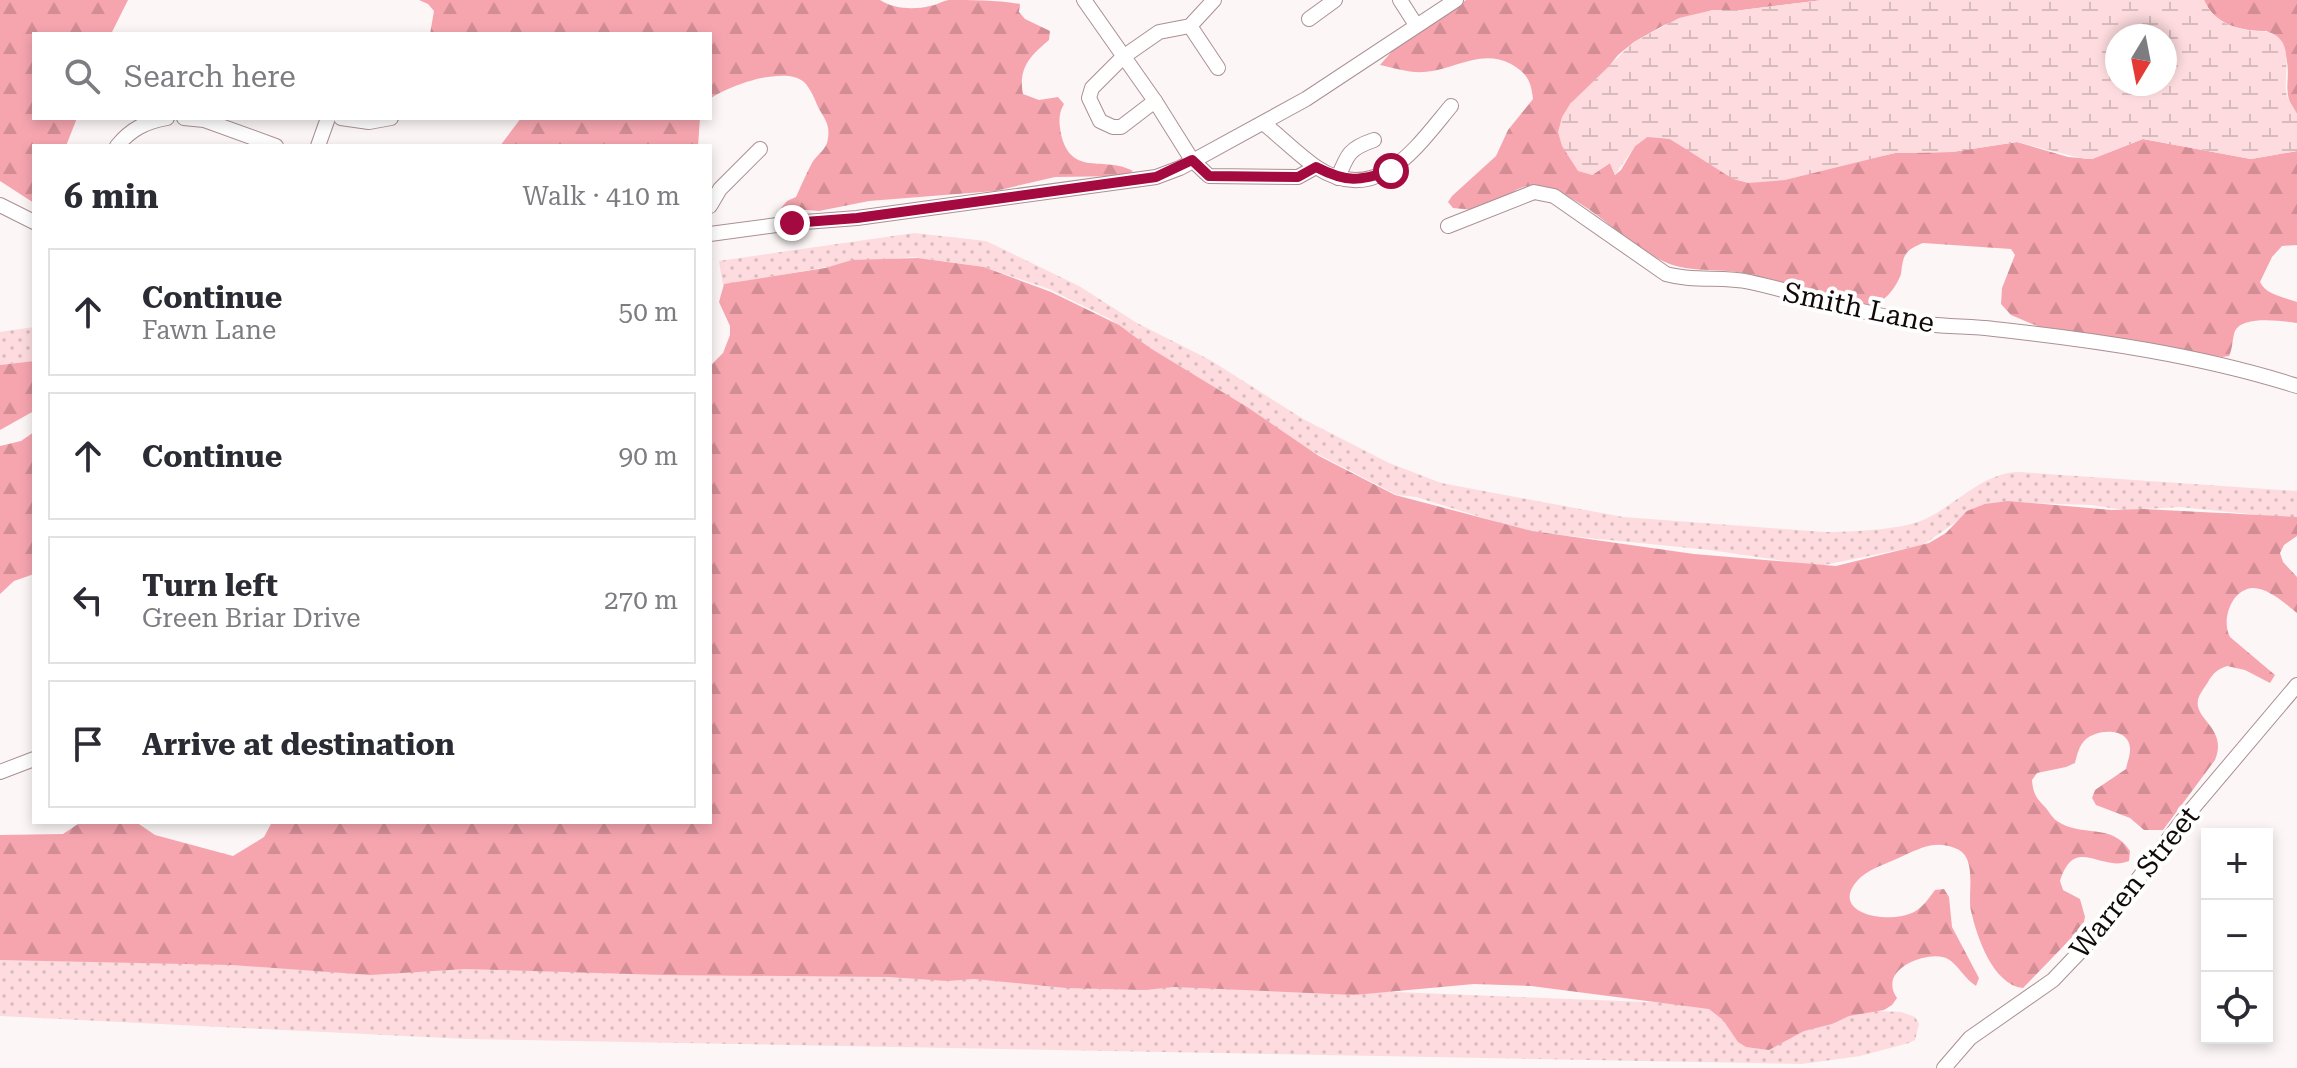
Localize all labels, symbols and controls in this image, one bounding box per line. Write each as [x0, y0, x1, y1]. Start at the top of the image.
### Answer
north arrow [2105, 24, 2177, 96]
search box [32, 32, 712, 120]
icon: search [60, 54, 104, 98]
text: Search here [124, 59, 296, 94]
route start [1373, 153, 1409, 189]
text: 6 min [64, 176, 159, 216]
text: Walk · 410 m [522, 181, 680, 211]
route end [774, 205, 810, 241]
street label: Smith Lane [1780, 275, 1938, 340]
text: Continue [142, 280, 282, 315]
icon: ahead [66, 290, 110, 334]
text: 50 m [619, 297, 678, 327]
text: Fawn Lane [142, 315, 276, 345]
icon: ahead [66, 434, 110, 478]
text: Continue [142, 439, 282, 474]
text: 90 m [619, 441, 678, 471]
text: Turn left [142, 568, 278, 603]
icon: left [66, 578, 110, 622]
text: 270 m [604, 585, 678, 615]
text: Green Briar Drive [142, 603, 360, 633]
icon: arrive [66, 722, 110, 766]
text: Arrive at destination [142, 727, 455, 762]
street label: Warren Street [2063, 800, 2206, 965]
map controls [2201, 828, 2273, 1044]
button: + [2201, 828, 2273, 900]
button: − [2201, 900, 2273, 972]
button: locate [2201, 972, 2273, 1044]

